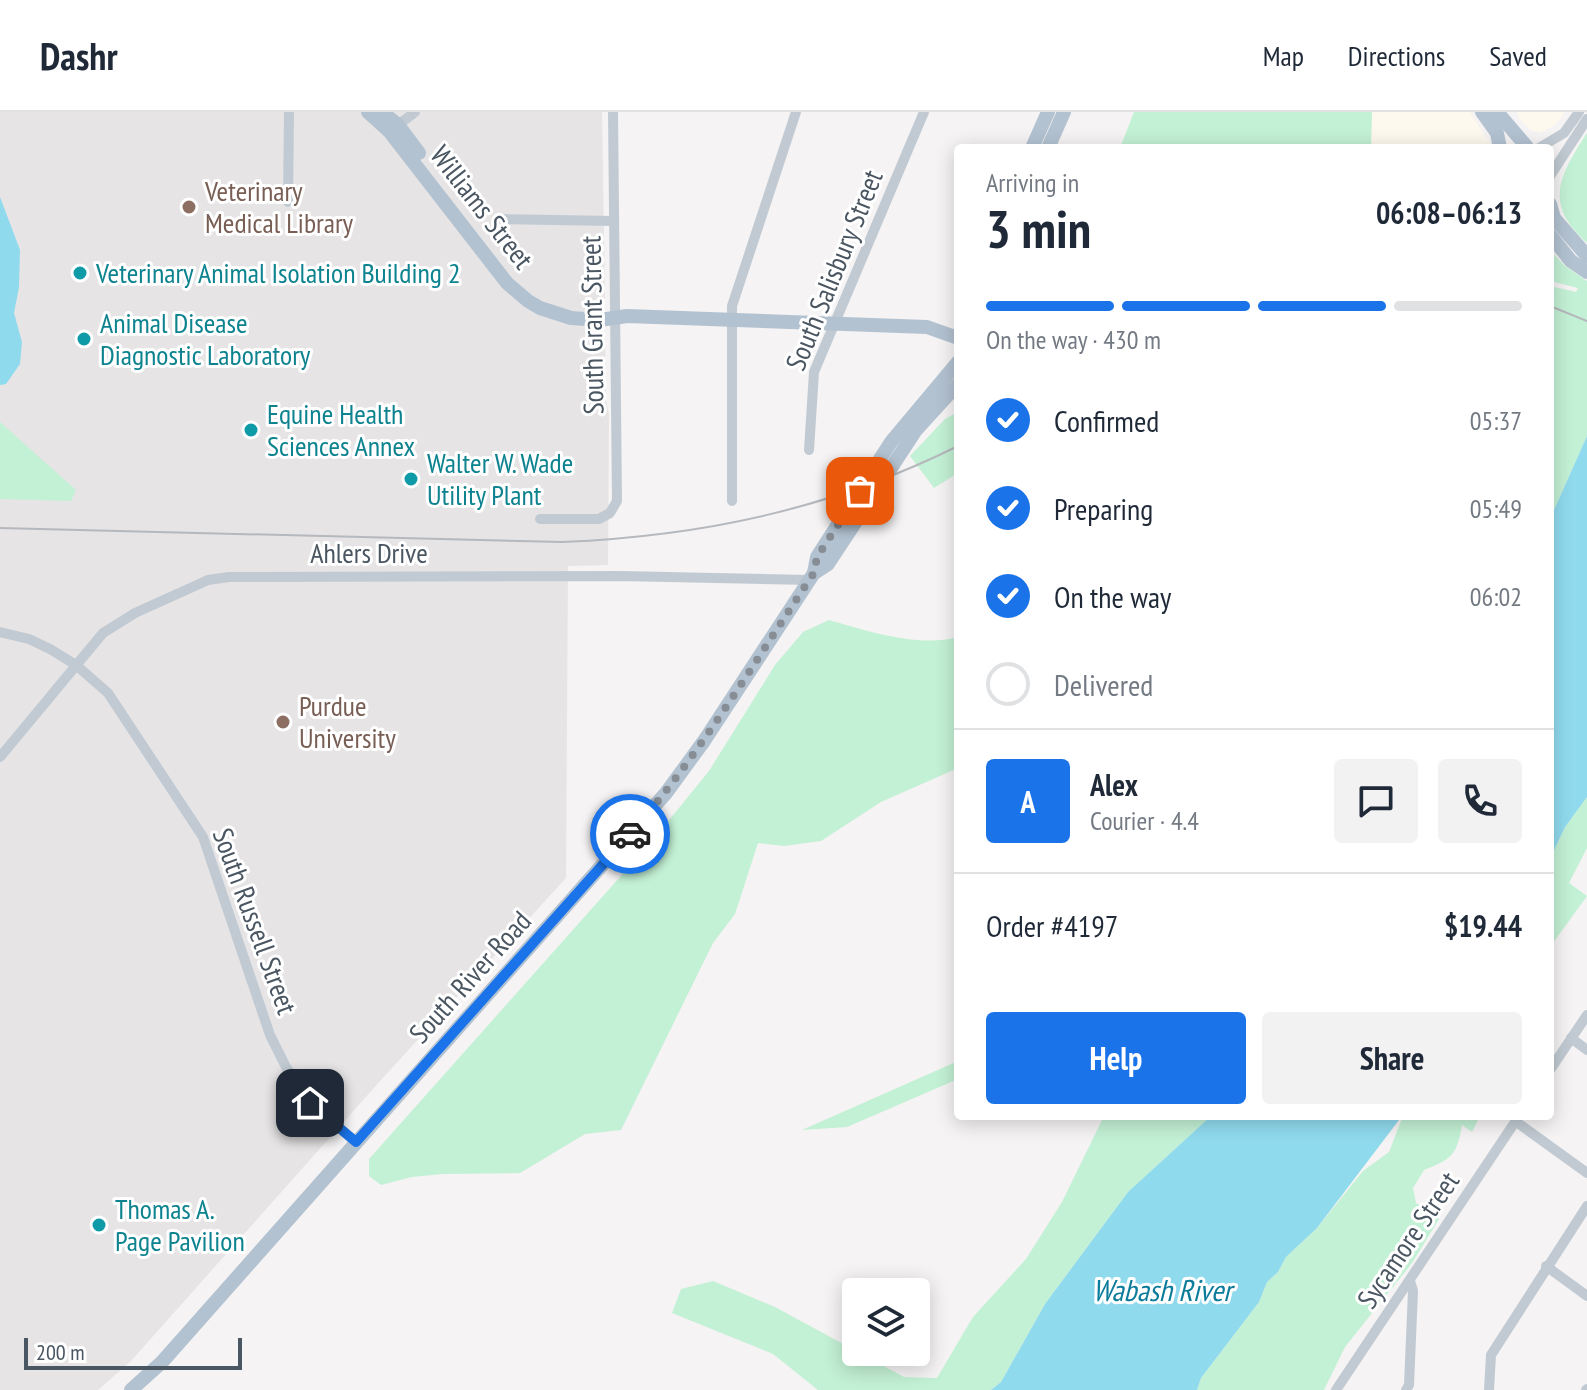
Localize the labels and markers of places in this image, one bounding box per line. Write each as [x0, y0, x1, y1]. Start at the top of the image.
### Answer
place label: Veterinary Medical Library [204, 172, 354, 241]
marker: Veterinary Medical Library [180, 198, 198, 216]
place label: Veterinary Animal Isolation Building 2 [95, 254, 460, 291]
marker: Veterinary Animal Isolation Building 2 [71, 264, 89, 282]
place label: Animal Disease Diagnostic Laboratory [100, 304, 311, 373]
marker: Animal Disease Diagnostic Laboratory [75, 330, 93, 348]
place label: Equine Health Sciences Annex [267, 395, 415, 464]
marker: Equine Health Sciences Annex [242, 421, 260, 439]
place label: Walter W. Wade Utility Plant [427, 444, 573, 513]
pin [826, 457, 894, 525]
marker: Walter W. Wade Utility Plant [402, 470, 420, 488]
place label: Purdue University [299, 687, 396, 756]
marker: Purdue University [274, 713, 292, 731]
pin [276, 1069, 344, 1137]
place label: Thomas A. Page Pavilion [115, 1190, 245, 1259]
marker: Thomas A. Page Pavilion [90, 1216, 108, 1234]

